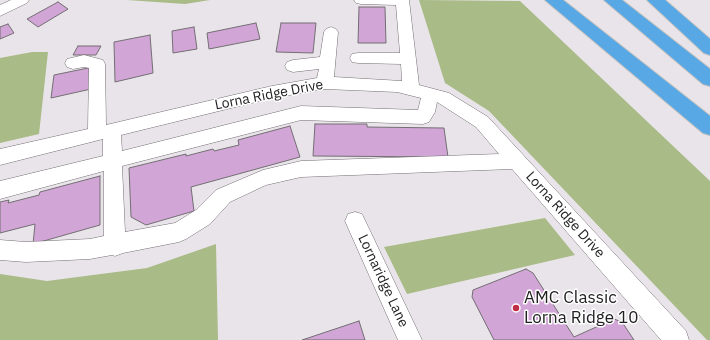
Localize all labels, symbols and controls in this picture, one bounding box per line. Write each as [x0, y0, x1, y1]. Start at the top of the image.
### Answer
street label: Lorna Ridge Drive [213, 76, 325, 114]
street label: Lorna Ridge Drive [522, 169, 608, 261]
street label: Lornaridge Lane [354, 232, 412, 330]
place label: AMC Classic Lorna Ridge 10 [524, 288, 638, 328]
marker: AMC Classic Lorna Ridge 10 [511, 303, 521, 313]

